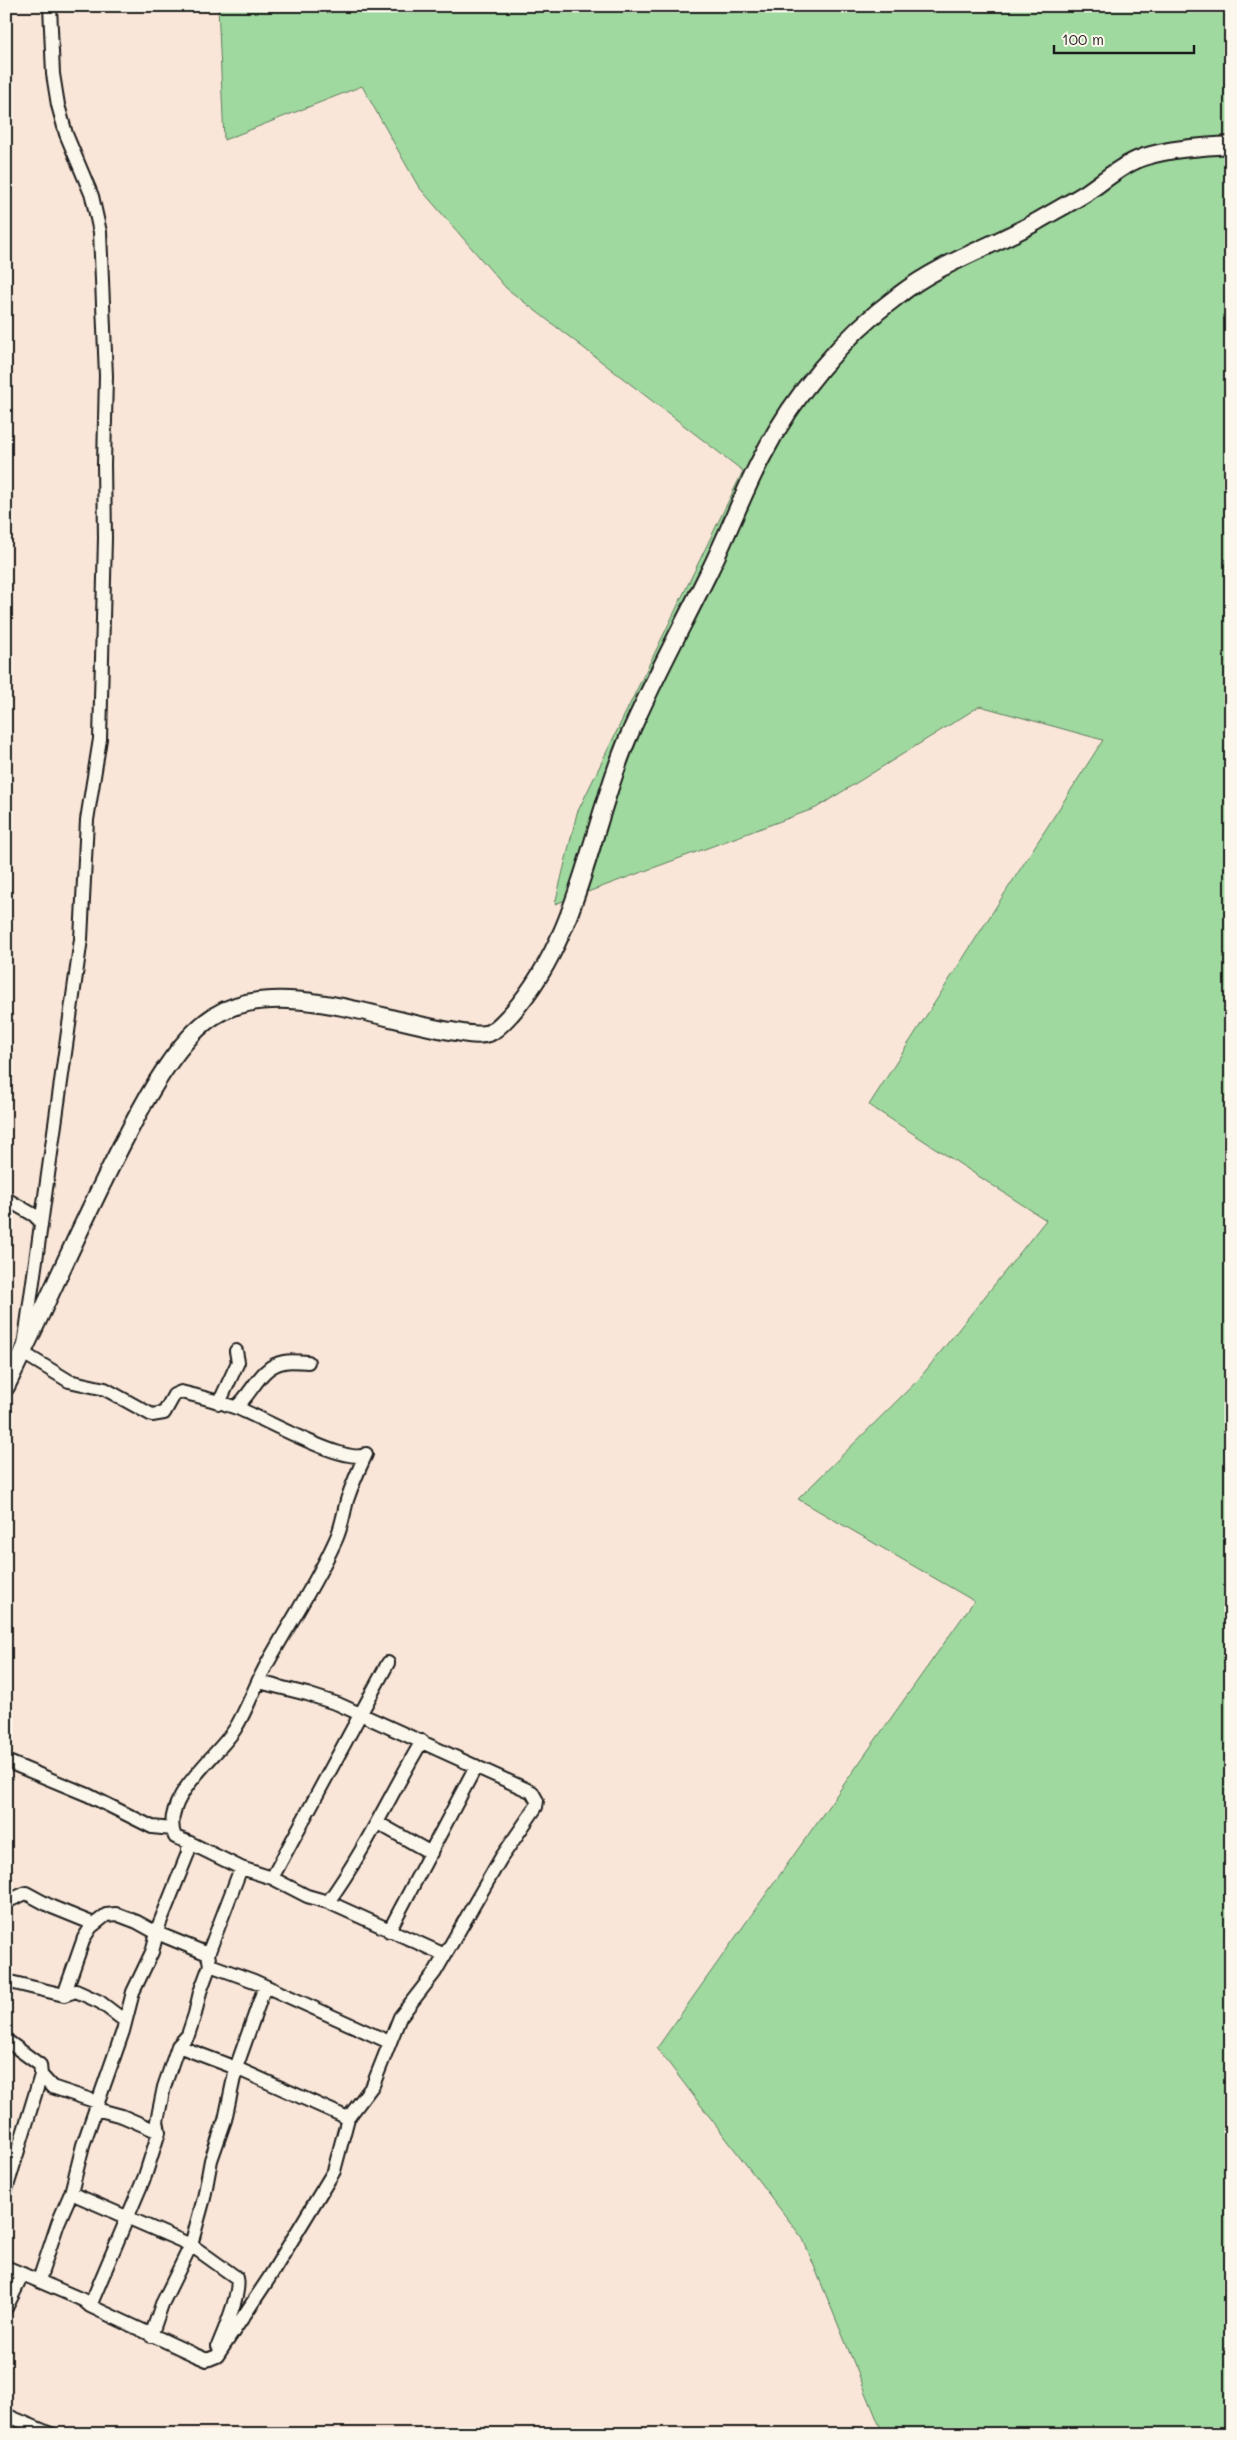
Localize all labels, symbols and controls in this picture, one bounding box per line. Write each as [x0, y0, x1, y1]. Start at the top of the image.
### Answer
scale bar [1054, 22, 1194, 54]
text: 100 m [1062, 29, 1104, 49]

